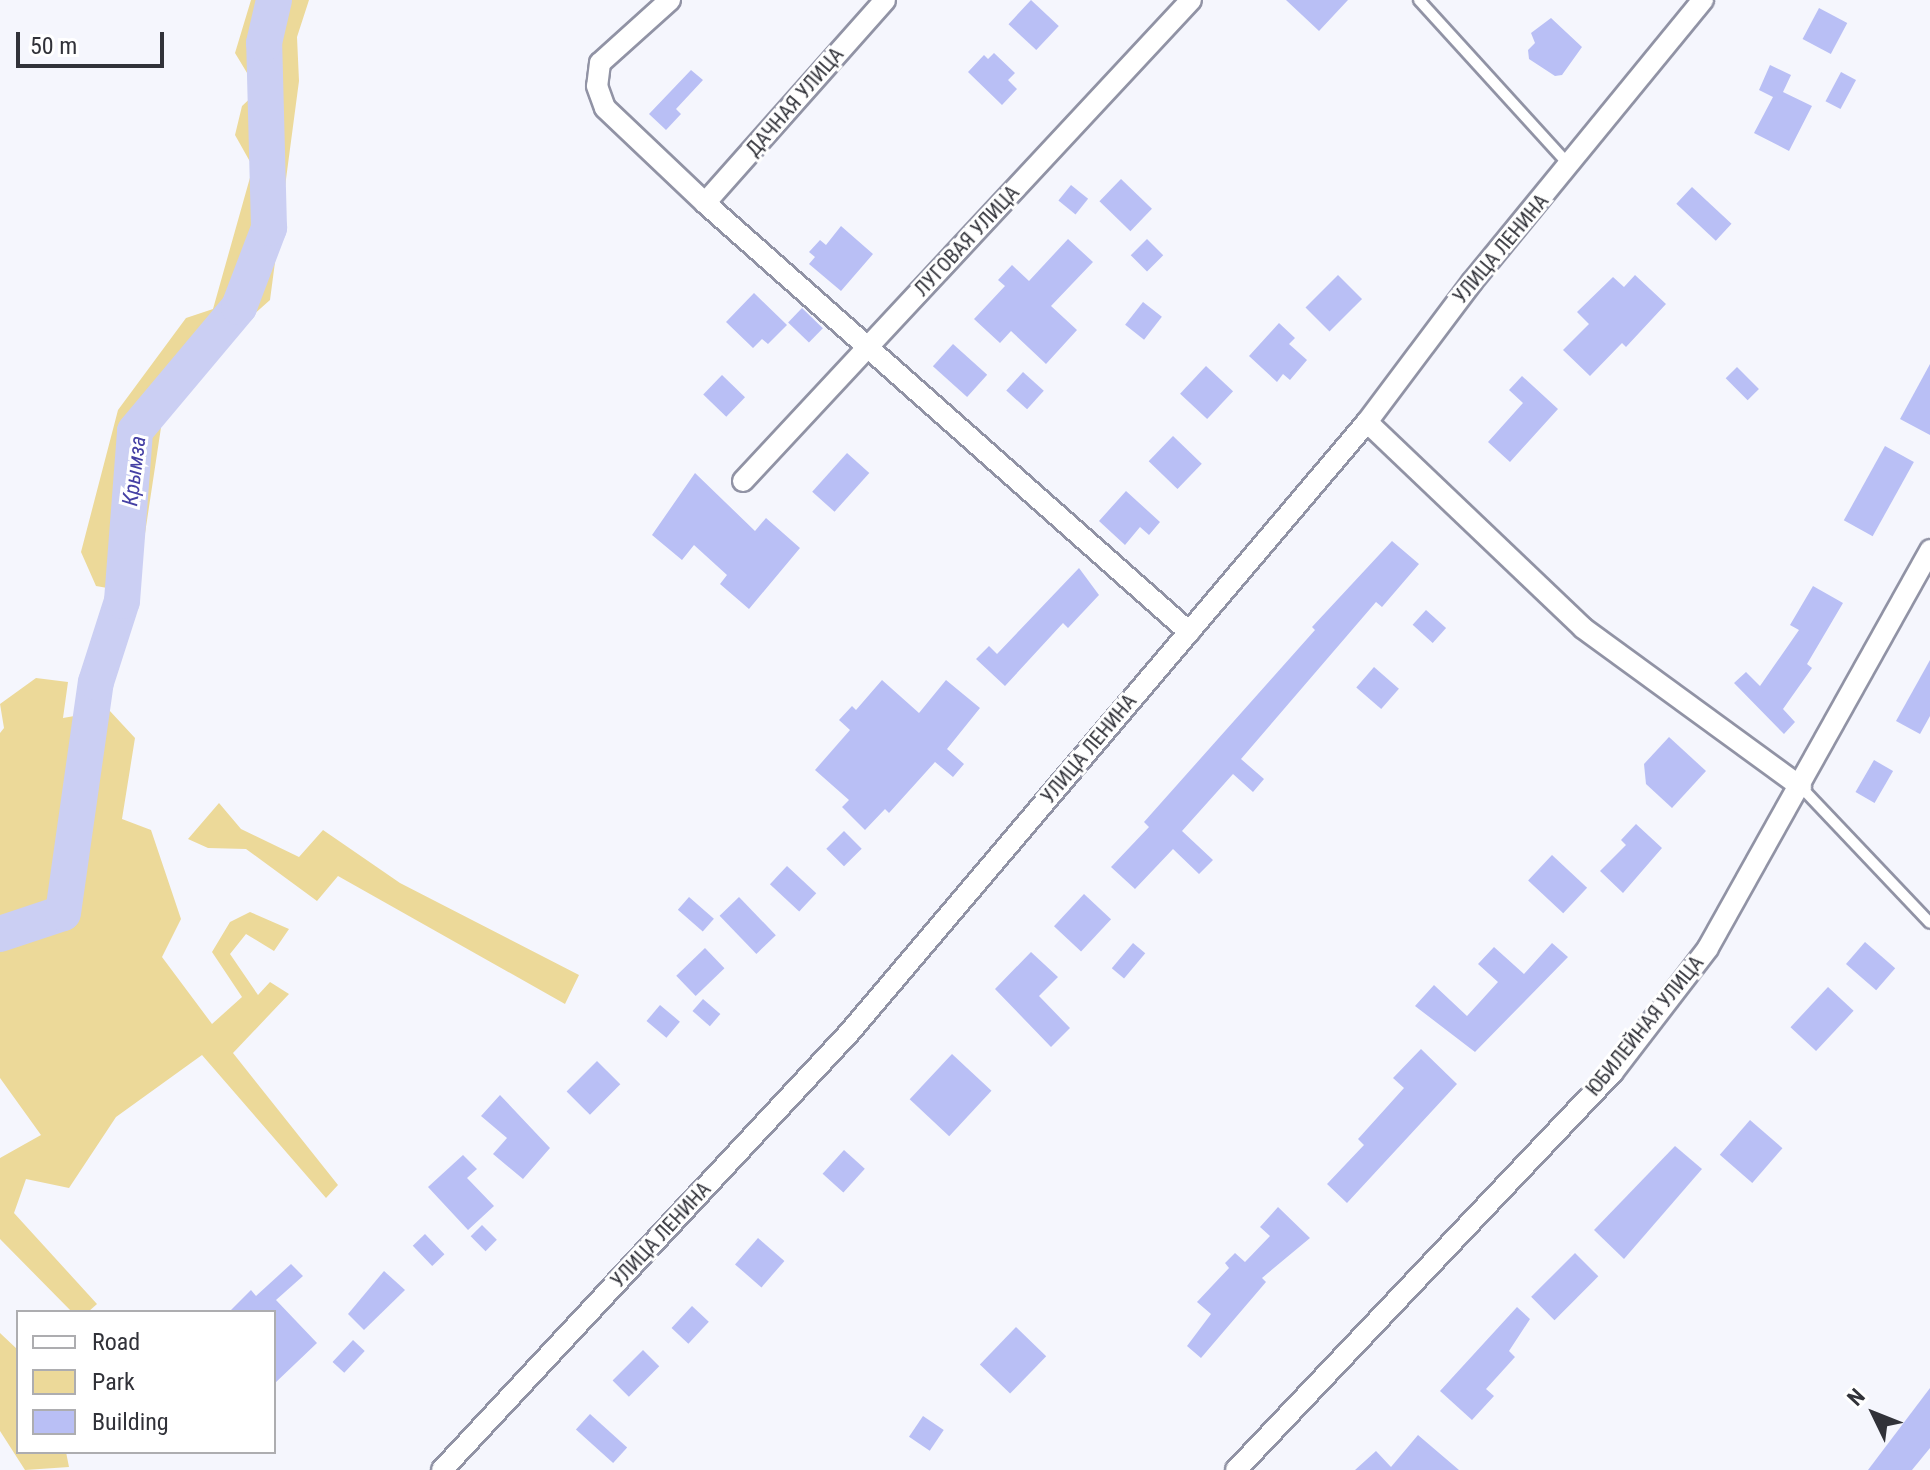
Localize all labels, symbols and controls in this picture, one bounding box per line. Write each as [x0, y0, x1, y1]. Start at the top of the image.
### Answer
scale bar [20, 16, 168, 66]
text: 50 m [30, 32, 77, 60]
street label: ДАЧНАЯ УЛИЦА [741, 43, 849, 161]
street label: ЛУГОВАЯ УЛИЦА [910, 181, 1024, 301]
street label: УЛИЦА ЛЕНИНА [1448, 189, 1554, 309]
water label: Крымза [117, 434, 151, 508]
street label: УЛИЦА ЛЕНИНА [1036, 689, 1142, 809]
street label: ЮБИЛЕЙНАЯ УЛИЦА [1581, 951, 1709, 1101]
street label: УЛИЦА ЛЕНИНА [606, 1177, 716, 1293]
legend [16, 1310, 276, 1454]
text: Road [92, 1328, 140, 1356]
text: Park [92, 1368, 135, 1396]
north arrow [1834, 1374, 1914, 1454]
text: N [1842, 1384, 1870, 1411]
text: Building [92, 1408, 169, 1436]

